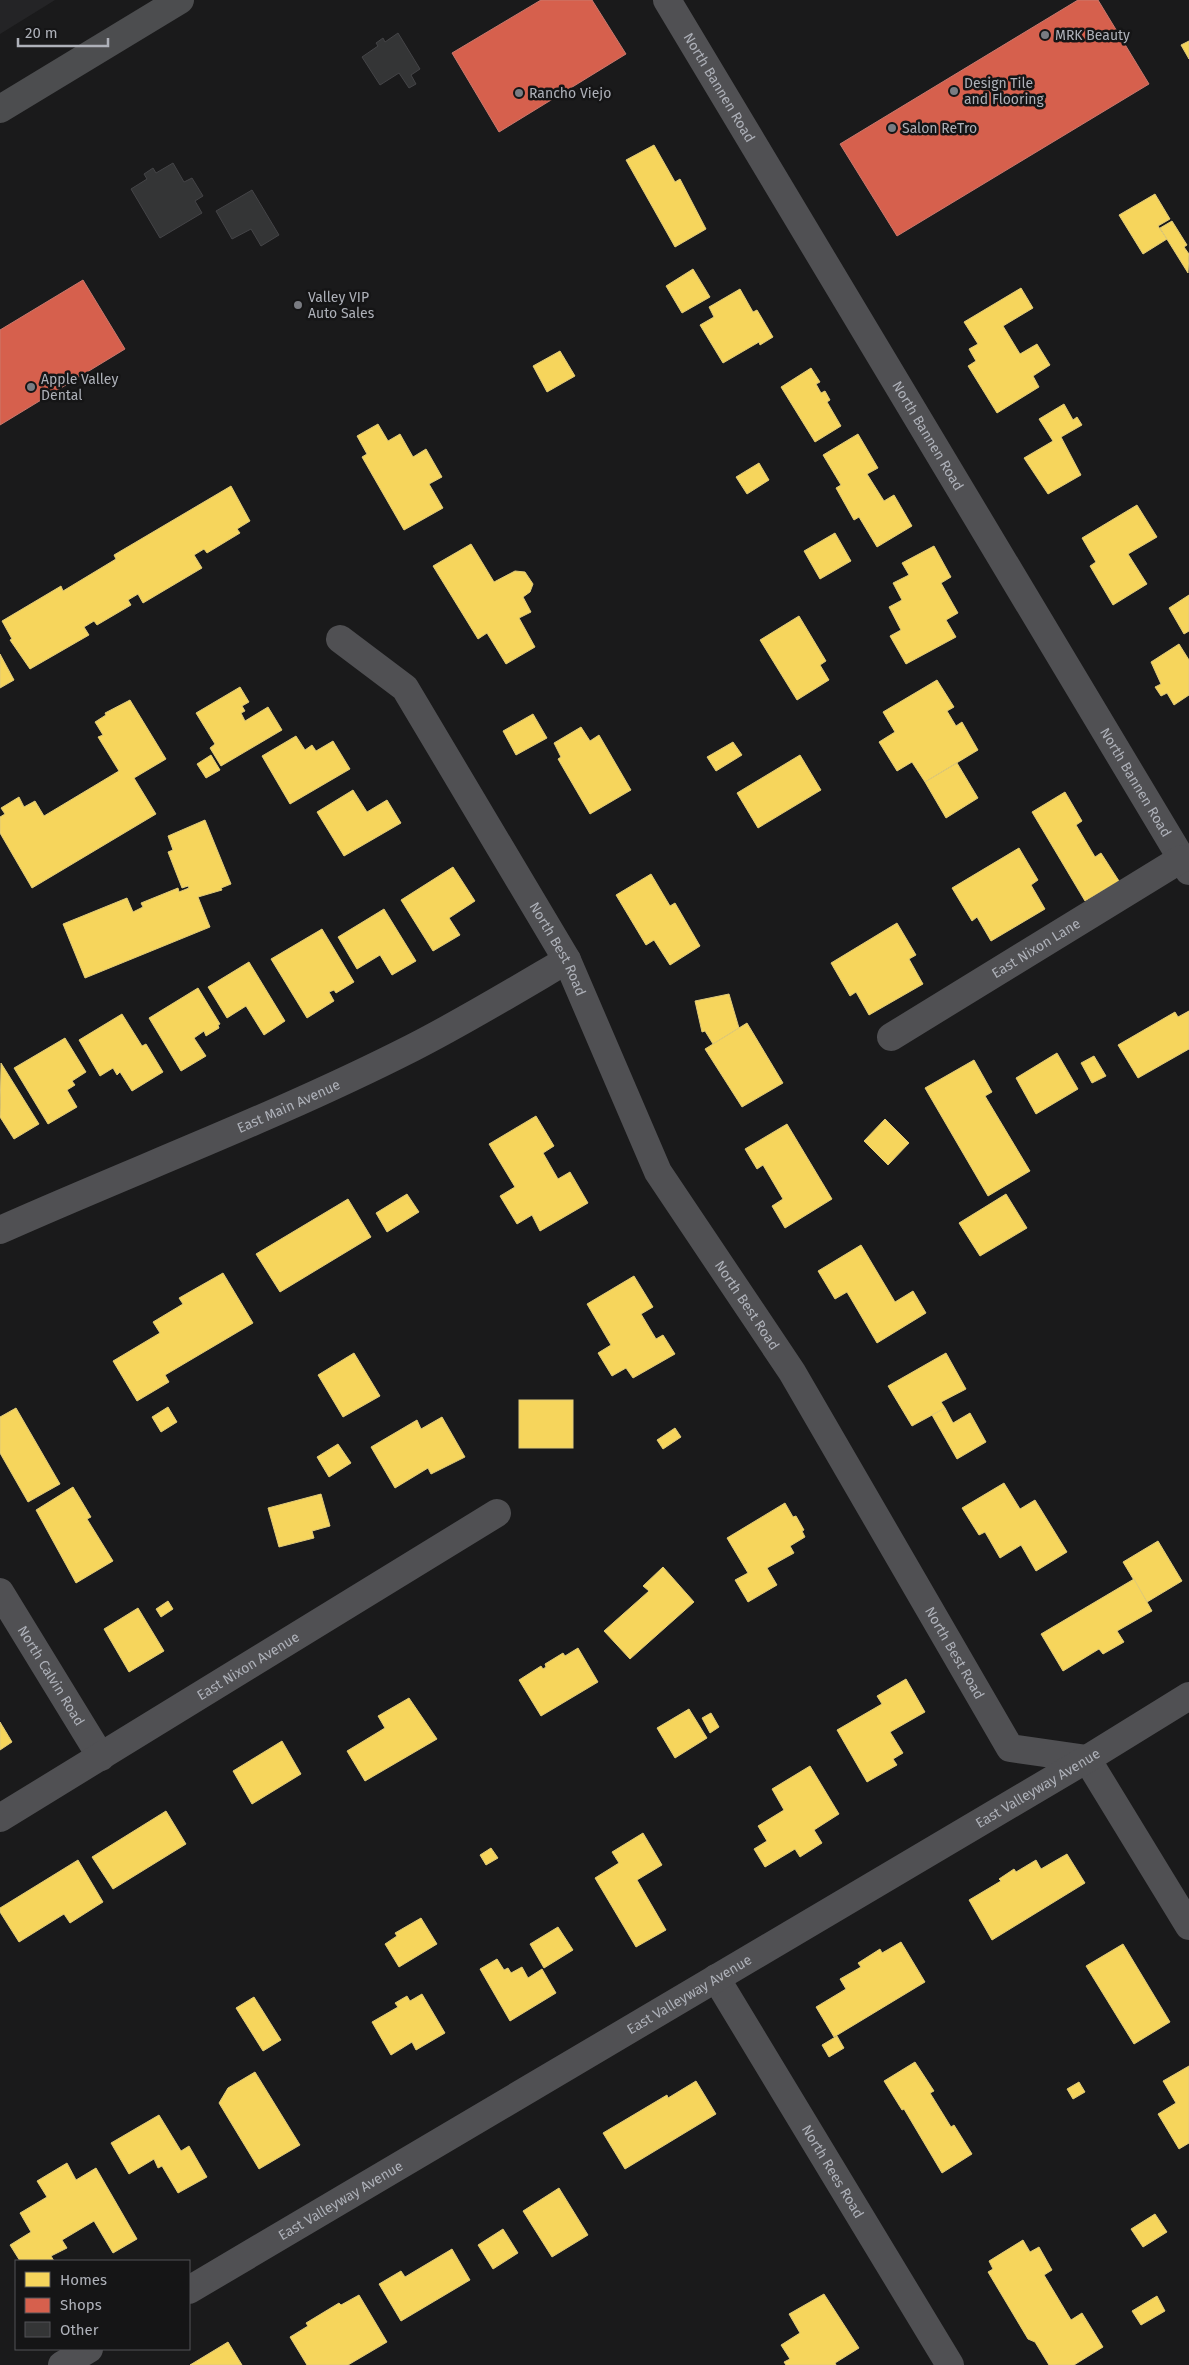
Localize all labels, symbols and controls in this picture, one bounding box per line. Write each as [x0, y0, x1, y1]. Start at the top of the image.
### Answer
scale bar [18, 15, 108, 47]
text: 20 m [25, 24, 58, 42]
place label: MRK Beauty [1055, 27, 1130, 44]
marker: MRK Beauty [1039, 29, 1051, 41]
street label: North Bannen Road [680, 30, 758, 146]
place label: Design Tile and Flooring [964, 75, 1045, 108]
place label: Rancho Viejo [529, 85, 611, 102]
marker: Design Tile and Flooring [948, 85, 960, 97]
marker: Rancho Viejo [513, 87, 525, 99]
place label: Salon ReTro [902, 120, 977, 137]
marker: Salon ReTro [886, 122, 898, 134]
place label: Valley VIP Auto Sales [308, 289, 375, 322]
marker: Valley VIP Auto Sales [292, 299, 304, 311]
place label: Apple Valley Dental [41, 371, 118, 404]
street label: North Bannen Road [888, 378, 967, 494]
marker: Apple Valley Dental [25, 381, 37, 393]
street label: North Bannen Road [1096, 725, 1175, 840]
street label: North Best Road [526, 899, 589, 998]
street label: East Nixon Lane [989, 915, 1084, 982]
street label: East Main Avenue [235, 1076, 343, 1137]
street label: North Best Road [711, 1258, 783, 1353]
street label: North Best Road [921, 1604, 988, 1702]
street label: North Calvin Road [14, 1623, 88, 1729]
street label: East Nixon Avenue [194, 1628, 303, 1704]
street label: East Valleyway Avenue [973, 1745, 1103, 1832]
street label: East Valleyway Avenue [624, 1951, 755, 2038]
street label: North Rees Road [798, 2122, 867, 2222]
street label: East Valleyway Avenue [275, 2157, 406, 2244]
legend [15, 2260, 190, 2350]
text: Homes [60, 2271, 107, 2289]
text: Shops [60, 2296, 102, 2314]
text: Other [60, 2321, 99, 2339]

